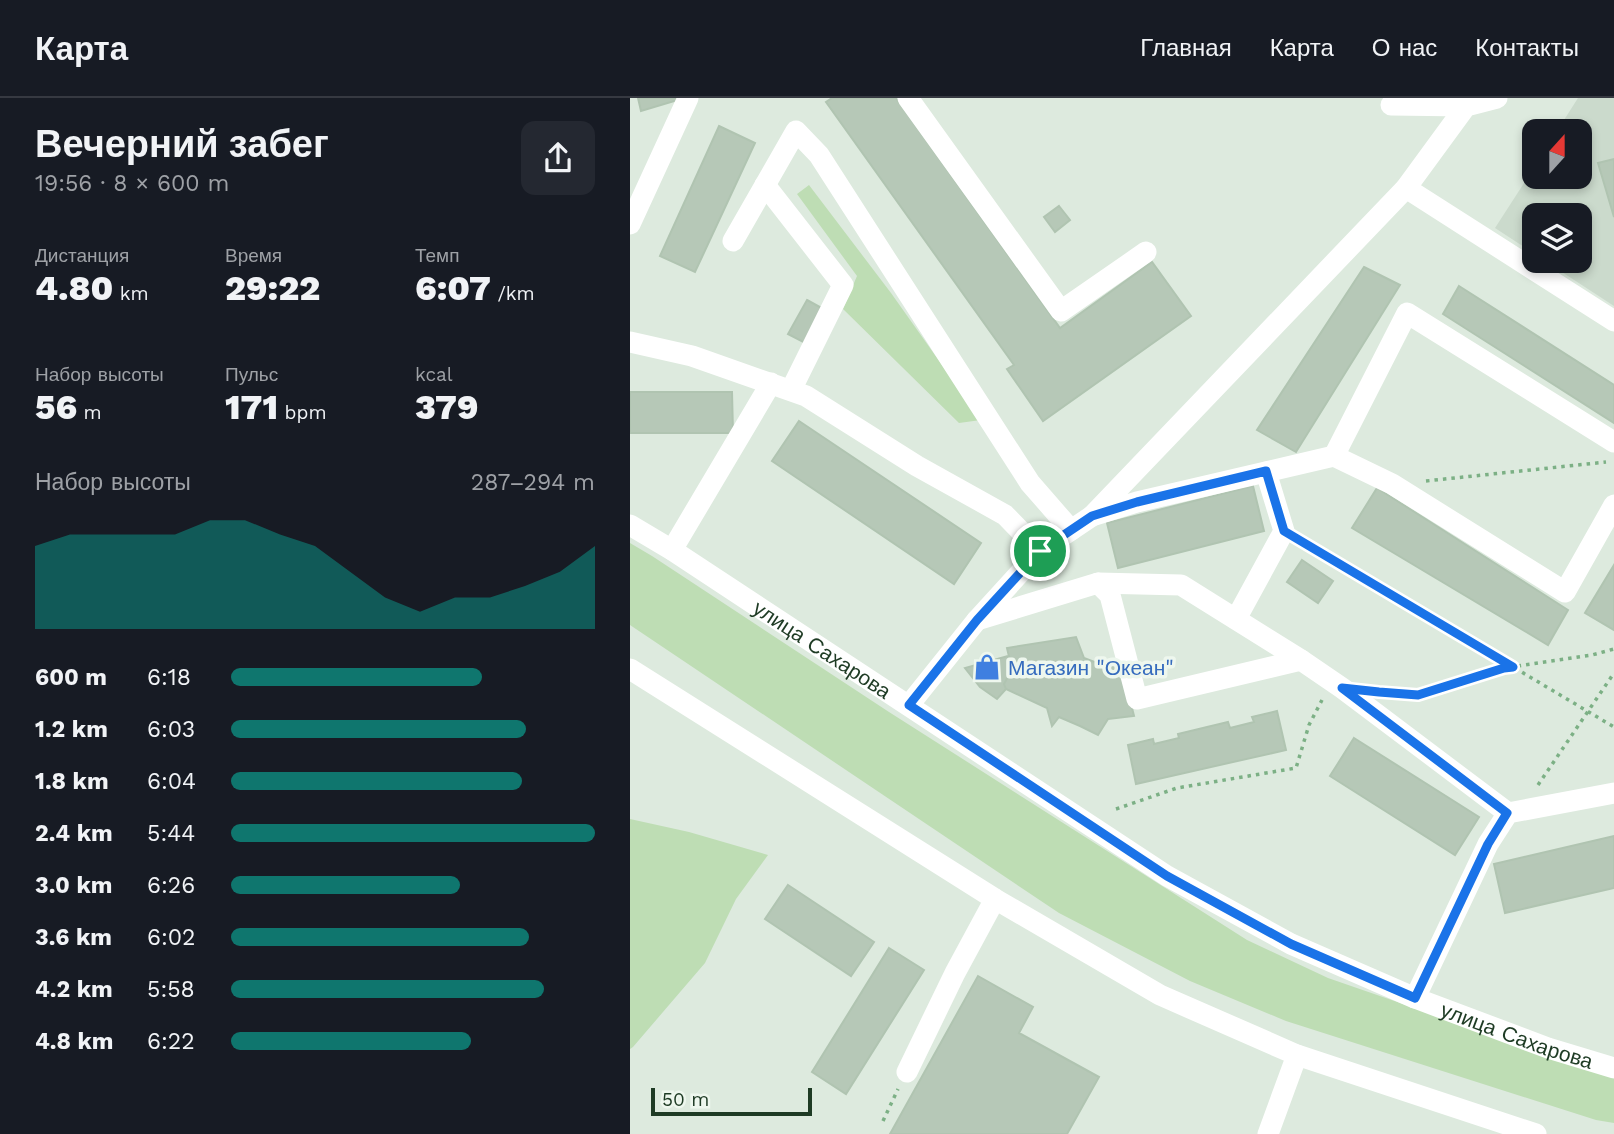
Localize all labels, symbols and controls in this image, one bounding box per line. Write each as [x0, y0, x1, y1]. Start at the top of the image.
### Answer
text: Карта [35, 29, 128, 68]
text: Главная [1140, 34, 1232, 62]
text: Карта [1270, 34, 1334, 62]
text: О нас [1372, 34, 1437, 62]
text: Контакты [1475, 34, 1579, 62]
north arrow [1522, 119, 1592, 189]
map controls [1522, 119, 1592, 273]
button: share [521, 121, 595, 195]
text: Вечерний забег [35, 122, 329, 166]
text: 19:56 · 8 × 600 m [35, 170, 229, 197]
button: layers [1522, 203, 1592, 273]
text: Дистанция [35, 244, 129, 267]
text: Время [225, 244, 282, 267]
text: Темп [415, 244, 459, 267]
text: 4.80 [35, 267, 113, 309]
text: 29:22 [225, 267, 320, 309]
text: 6:07 [415, 267, 491, 309]
text: km [113, 282, 149, 305]
text: /km [491, 282, 535, 305]
text: Набор высоты [35, 363, 164, 386]
text: Пульс [225, 363, 278, 386]
text: kcal [415, 363, 453, 386]
text: 56 [35, 386, 77, 428]
text: 171 [225, 386, 278, 428]
text: 379 [415, 386, 479, 428]
text: m [77, 401, 102, 424]
text: bpm [278, 401, 327, 424]
text: Набор высоты [35, 469, 191, 496]
text: 287–294 m [471, 469, 595, 496]
pin [1010, 521, 1070, 581]
icon: arrive [1021, 532, 1059, 570]
street label: улица Сахарова [749, 595, 896, 704]
shop icon: Магазин "Океан" [972, 652, 1002, 682]
place label: Магазин "Океан" [1008, 655, 1174, 680]
text: 600 m [35, 664, 107, 691]
text: 6:18 [147, 664, 191, 691]
text: 1.2 km [35, 716, 108, 743]
text: 6:03 [147, 716, 195, 743]
text: 1.8 km [35, 768, 109, 795]
text: 6:04 [147, 768, 196, 795]
text: 2.4 km [35, 820, 113, 847]
text: 5:44 [147, 820, 195, 847]
text: 3.0 km [35, 872, 112, 899]
text: 6:26 [147, 872, 195, 899]
text: 3.6 km [35, 924, 112, 951]
text: 6:02 [147, 924, 196, 951]
text: 4.2 km [35, 976, 113, 1003]
text: 5:58 [147, 976, 195, 1003]
street label: улица Сахарова [1438, 996, 1597, 1074]
text: 4.8 km [35, 1028, 113, 1055]
text: 6:22 [147, 1028, 195, 1055]
scale bar [651, 1085, 812, 1117]
text: 50 m [662, 1088, 709, 1111]

